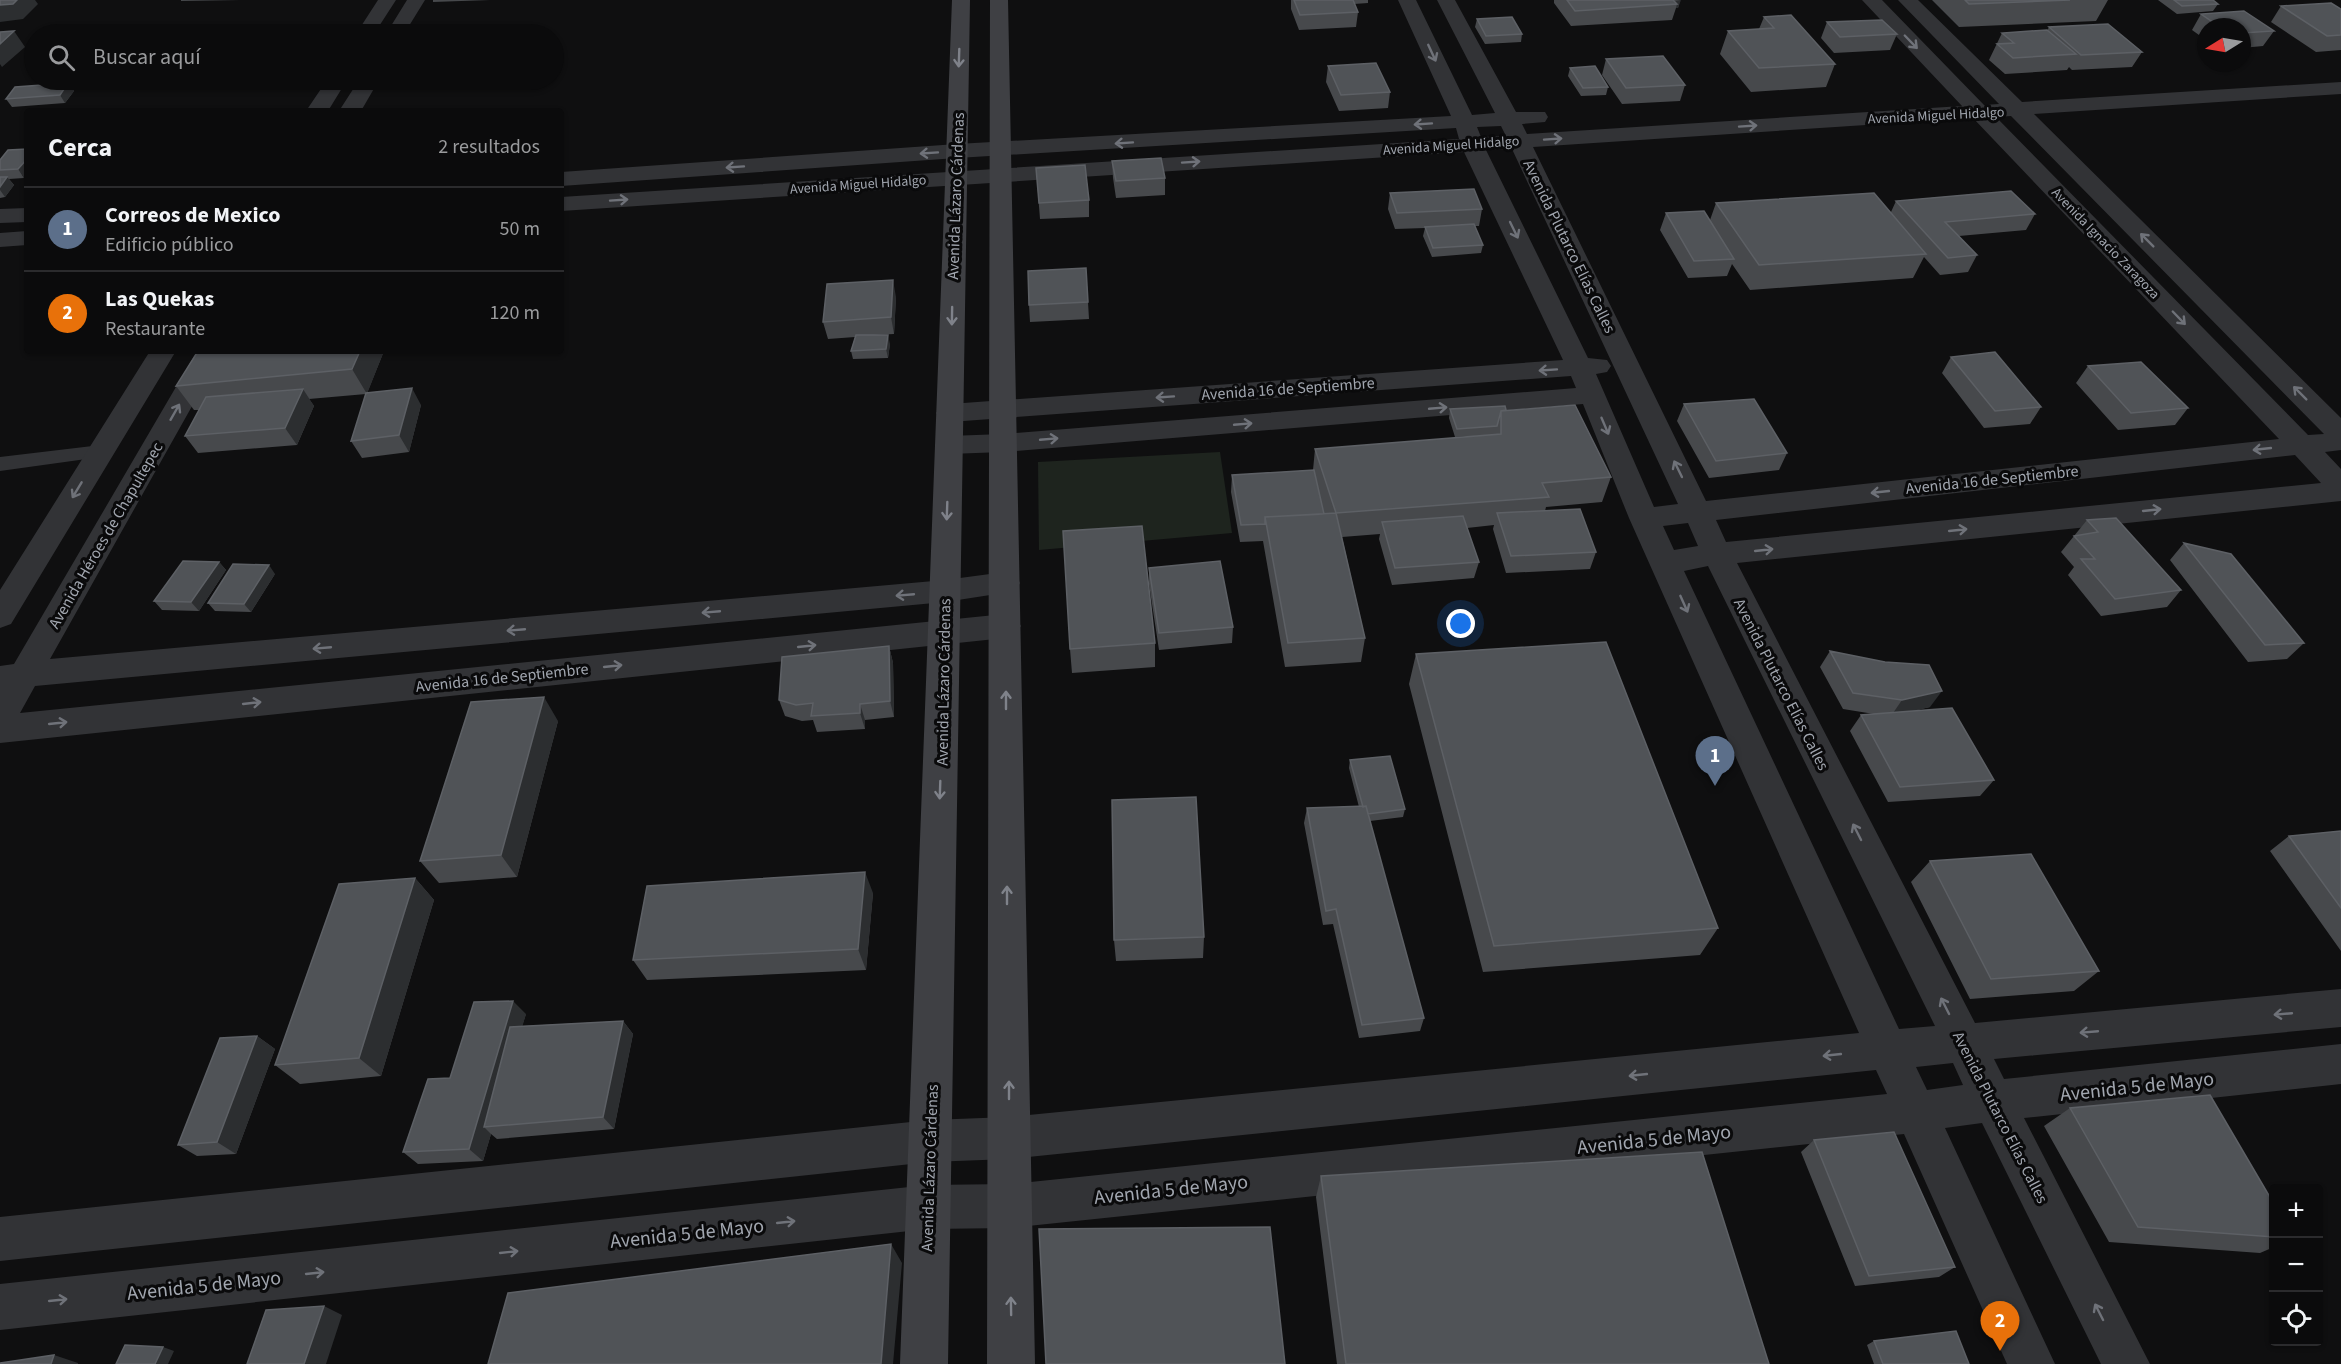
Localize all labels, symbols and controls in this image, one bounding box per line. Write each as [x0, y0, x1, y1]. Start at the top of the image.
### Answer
north arrow [2197, 18, 2251, 72]
search box [24, 24, 564, 90]
one-way arrow [1904, 35, 1919, 50]
icon: search [45, 41, 78, 74]
text: Buscar aquí [93, 41, 201, 73]
one-way arrow [1427, 43, 1439, 61]
one-way arrow [953, 48, 965, 68]
street label: Avenida Miguel Hidalgo [1867, 102, 2005, 130]
street label: Avenida Lázaro Cárdenas [942, 112, 970, 280]
one-way arrow [1414, 119, 1434, 130]
one-way arrow [1737, 120, 1757, 131]
text: Cerca [48, 129, 112, 166]
street label: Avenida Miguel Hidalgo [1382, 131, 1520, 161]
text: 2 resultados [438, 133, 540, 161]
one-way arrow [1543, 133, 1563, 144]
one-way arrow [1114, 137, 1134, 148]
one-way arrow [920, 148, 940, 159]
one-way arrow [1181, 156, 1201, 167]
street label: Avenida Plutarco Elías Calles [1517, 156, 1621, 337]
one-way arrow [725, 162, 745, 173]
street label: Avenida Miguel Hidalgo [789, 170, 927, 200]
street label: Avenida Ignacio Zaragoza [2047, 183, 2164, 304]
one-way arrow [609, 194, 629, 205]
text: Correos de Mexico [105, 199, 280, 231]
text: 1 [62, 215, 73, 243]
text: 50 m [500, 215, 540, 243]
one-way arrow [1508, 221, 1520, 239]
text: Edificio público [105, 231, 234, 259]
one-way arrow [2139, 233, 2154, 248]
text: Las Quekas [105, 283, 214, 315]
text: 2 [62, 299, 73, 327]
text: 120 m [490, 299, 540, 327]
one-way arrow [947, 306, 958, 326]
one-way arrow [2171, 310, 2186, 325]
text: Restaurante [105, 315, 205, 343]
one-way arrow [1538, 365, 1558, 376]
street label: Avenida 16 de Septiembre [1201, 372, 1376, 406]
one-way arrow [2292, 385, 2307, 400]
one-way arrow [1155, 392, 1175, 403]
one-way arrow [1427, 402, 1447, 413]
one-way arrow [170, 404, 181, 422]
one-way arrow [1600, 416, 1611, 434]
one-way arrow [1233, 418, 1253, 429]
one-way arrow [1039, 433, 1058, 444]
street label: Avenida Héroes de Chapultepec [43, 438, 168, 633]
one-way arrow [2253, 444, 2272, 455]
street label: Avenida 16 de Septiembre [1905, 460, 2080, 500]
one-way arrow [1671, 461, 1683, 479]
one-way arrow [70, 481, 82, 498]
one-way arrow [1871, 487, 1891, 498]
one-way arrow [941, 501, 953, 521]
one-way arrow [2142, 505, 2162, 516]
one-way arrow [1948, 524, 1968, 535]
one-way arrow [1754, 544, 1774, 555]
one-way arrow [895, 590, 915, 601]
one-way arrow [1678, 595, 1690, 613]
street label: Avenida Plutarco Elías Calles [1728, 595, 1834, 775]
street label: Avenida Lázaro Cárdenas [932, 598, 956, 766]
one-way arrow [701, 607, 721, 618]
your location [1446, 609, 1475, 638]
one-way arrow [507, 625, 527, 636]
one-way arrow [797, 640, 817, 651]
one-way arrow [313, 643, 333, 654]
street label: Avenida 16 de Septiembre [415, 658, 590, 698]
one-way arrow [603, 660, 623, 671]
one-way arrow [1000, 690, 1012, 710]
one-way arrow [242, 697, 262, 708]
one-way arrow [48, 717, 68, 728]
pin: 1 [1696, 736, 1734, 786]
one-way arrow [934, 780, 945, 800]
one-way arrow [1851, 824, 1863, 842]
one-way arrow [1001, 885, 1013, 905]
one-way arrow [1939, 998, 1951, 1016]
one-way arrow [2273, 1009, 2293, 1020]
one-way arrow [2079, 1027, 2099, 1038]
street label: Avenida Plutarco Elías Calles [1947, 1028, 2053, 1208]
one-way arrow [1822, 1050, 1842, 1061]
street label: Avenida 5 de Mayo [2059, 1065, 2215, 1109]
one-way arrow [1628, 1070, 1648, 1081]
one-way arrow [1003, 1080, 1015, 1100]
street label: Avenida Lázaro Cárdenas [916, 1084, 944, 1252]
street label: Avenida 5 de Mayo [1576, 1118, 1732, 1162]
street label: Avenida 5 de Mayo [1093, 1168, 1249, 1212]
map controls [2269, 1184, 2323, 1346]
button: + [2269, 1184, 2323, 1238]
street label: Avenida 5 de Mayo [609, 1212, 765, 1256]
one-way arrow [776, 1217, 795, 1228]
button: − [2269, 1238, 2323, 1292]
one-way arrow [498, 1246, 518, 1257]
street label: Avenida 5 de Mayo [126, 1264, 282, 1308]
one-way arrow [304, 1267, 324, 1278]
button: locate [2269, 1292, 2323, 1346]
one-way arrow [48, 1295, 68, 1306]
one-way arrow [1005, 1296, 1016, 1316]
pin: 2 [1980, 1302, 2020, 1351]
one-way arrow [2093, 1303, 2105, 1321]

